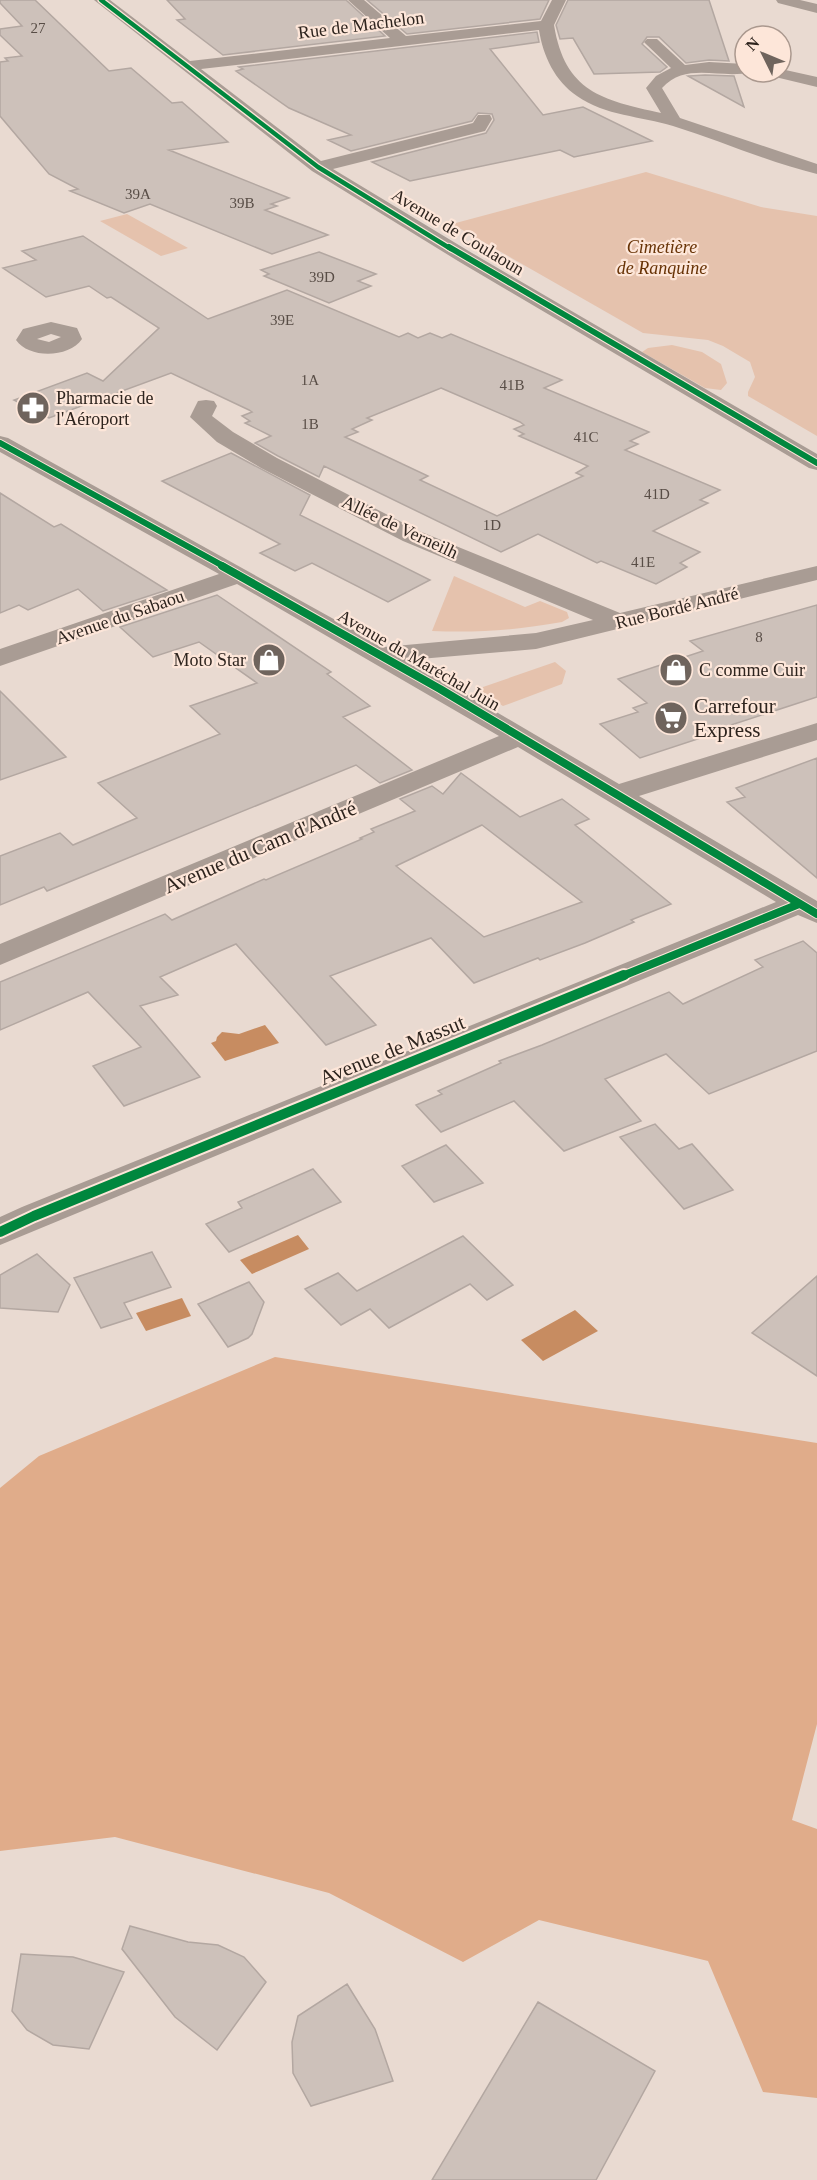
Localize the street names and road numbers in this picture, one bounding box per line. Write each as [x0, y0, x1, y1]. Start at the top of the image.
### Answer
street label: Rue de Machelon [297, 7, 425, 43]
street label: Avenue de Coulaoun [388, 185, 528, 279]
street label: Allée de Verneilh [339, 491, 461, 563]
street label: Rue Bordé André [613, 583, 741, 633]
street label: Avenue du Sabaou [53, 586, 187, 648]
street label: Avenue du Maréchal Juin [334, 605, 504, 715]
street label: Avenue du Cam d'André [160, 796, 360, 898]
street label: Avenue de Massut [316, 1010, 468, 1090]

